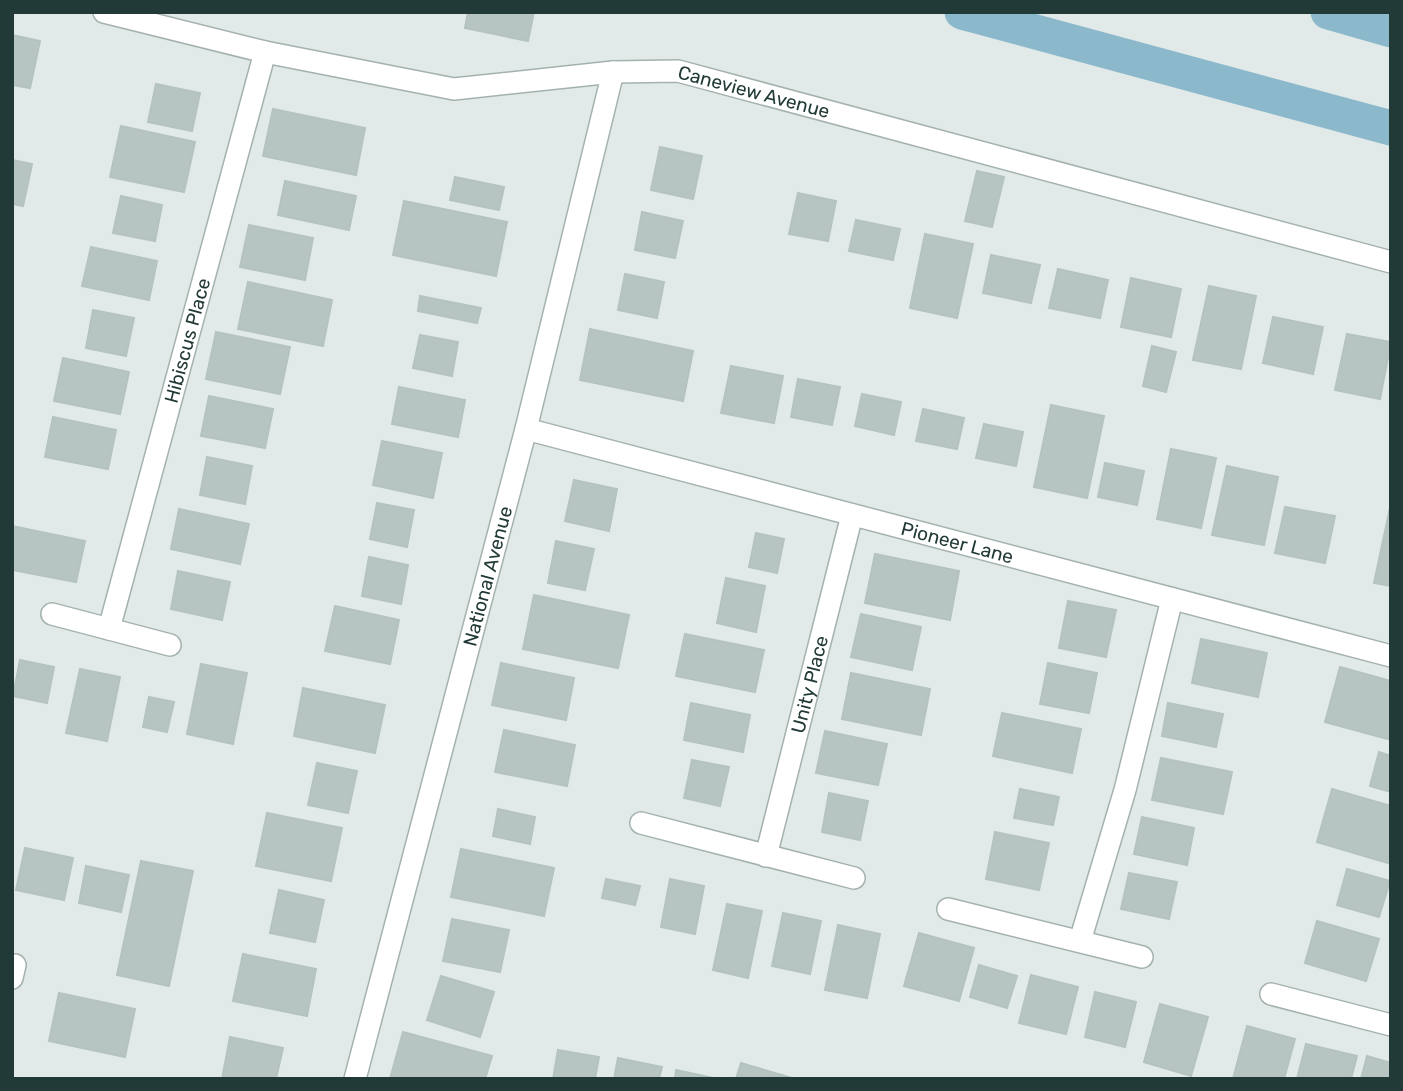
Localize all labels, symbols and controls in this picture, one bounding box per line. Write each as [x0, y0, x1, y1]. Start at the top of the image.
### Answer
street label: Caneview Avenue [675, 61, 832, 123]
street label: Hibiscus Place [160, 275, 215, 406]
street label: National Avenue [458, 504, 517, 649]
street label: Pioneer Lane [899, 517, 1016, 568]
street label: Unity Place [786, 633, 833, 736]

